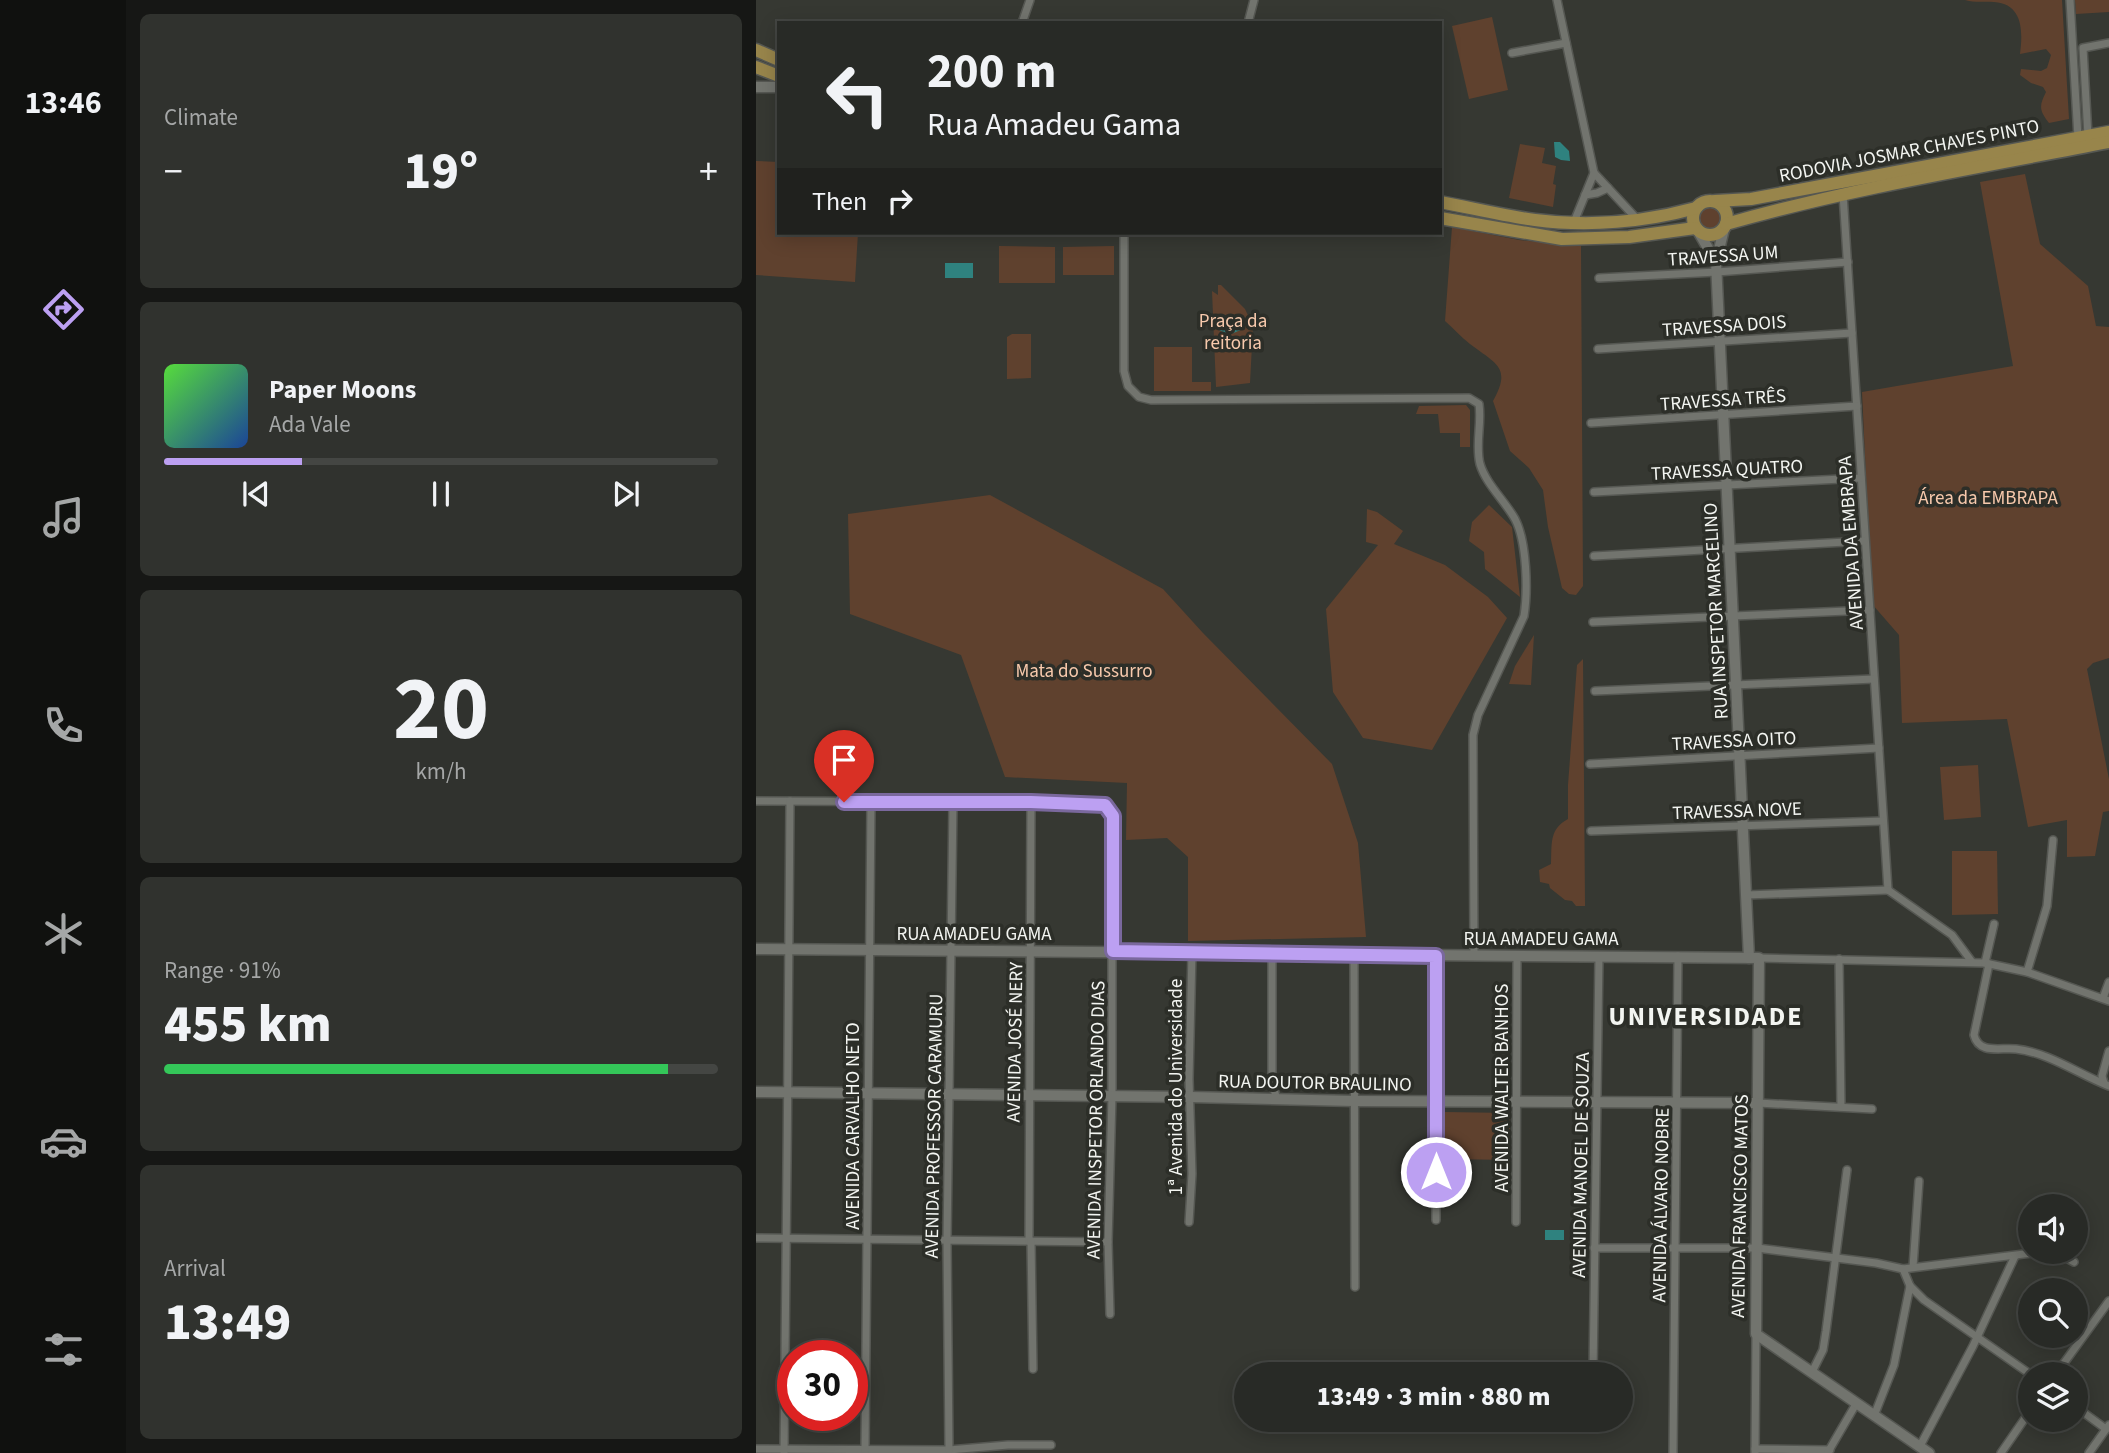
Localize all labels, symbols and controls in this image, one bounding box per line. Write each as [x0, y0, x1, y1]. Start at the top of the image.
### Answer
text: 200 m [927, 37, 1056, 107]
icon: left [812, 49, 903, 140]
text: 13:46 [24, 80, 102, 126]
text: Climate [164, 101, 238, 134]
text: Rua Amadeu Gama [927, 102, 1181, 148]
street label: RODOVIA JOSMAR CHAVES PINTO [1777, 113, 2042, 190]
text: 19° [404, 135, 478, 209]
text: − [164, 145, 183, 199]
text: + [699, 145, 718, 199]
icon: right [881, 182, 919, 220]
text: Then [812, 183, 867, 220]
street label: TRAVESSA UM [1667, 239, 1779, 274]
icon: directions [39, 285, 88, 334]
park label: Praça da reitoria [1199, 308, 1267, 357]
street label: TRAVESSA DOIS [1661, 309, 1787, 344]
text: Paper Moons [269, 371, 416, 408]
street label: TRAVESSA TRÊS [1659, 383, 1787, 418]
text: Ada Vale [269, 408, 351, 441]
street label: TRAVESSA QUATRO [1650, 453, 1804, 488]
street label: AVENIDA DA EMBRAPA [1832, 454, 1871, 631]
icon: previous [237, 475, 275, 513]
icon: pause [422, 475, 460, 513]
icon: next [607, 475, 645, 513]
park label: Área da EMBRAPA [1918, 485, 2058, 512]
icon: music [39, 493, 88, 542]
street label: RUA INSPETOR MARCELINO [1697, 502, 1736, 720]
text: 20 [393, 645, 489, 774]
park label: Mata do Sussurro [1015, 658, 1153, 685]
icon: phone [39, 701, 88, 750]
street label: TRAVESSA OITO [1671, 725, 1797, 758]
pin [814, 730, 874, 802]
icon: arrive [825, 741, 863, 779]
text: km/h [415, 755, 467, 788]
street label: TRAVESSA NOVE [1672, 796, 1802, 827]
icon: climate [39, 909, 88, 958]
street label: RUA AMADEU GAMA [896, 921, 1052, 948]
street label: RUA AMADEU GAMA [1463, 926, 1619, 953]
text: Range · 91% [164, 954, 281, 987]
street label: AVENIDA JOSÉ NERY [1001, 961, 1030, 1123]
street label: 1ª Avenida do Universidade [1163, 979, 1190, 1195]
street label: AVENIDA INSPETOR ORLANDO DIAS [1081, 981, 1112, 1259]
street label: AVENIDA WALTER BANHOS [1489, 984, 1516, 1192]
text: 455 km [164, 988, 332, 1062]
street label: AVENIDA PROFESSOR CARAMURU [919, 993, 950, 1259]
district label: UNIVERSIDADE [1609, 998, 1803, 1035]
street label: AVENIDA CARVALHO NETO [840, 1022, 867, 1230]
street label: AVENIDA MANOEL DE SOUZA [1566, 1051, 1597, 1278]
street label: RUA DOUTOR BRAULINO [1218, 1068, 1412, 1099]
street label: AVENIDA FRANCISCO MATOS [1725, 1094, 1756, 1318]
street label: AVENIDA ÁLVARO NOBRE [1646, 1107, 1677, 1303]
icon: car [39, 1117, 88, 1166]
position arrow [1399, 1135, 1473, 1209]
map controls [2018, 1194, 2088, 1432]
button: sound [2018, 1194, 2088, 1264]
text: Arrival [164, 1252, 226, 1285]
button: search [2018, 1278, 2088, 1348]
text: 13:49 [164, 1286, 291, 1360]
icon: filters [39, 1325, 88, 1374]
speed limit sign: 30 [777, 1340, 868, 1431]
button: layers [2018, 1362, 2088, 1432]
text: 13:49 · 3 min · 880 m [1317, 1378, 1550, 1415]

